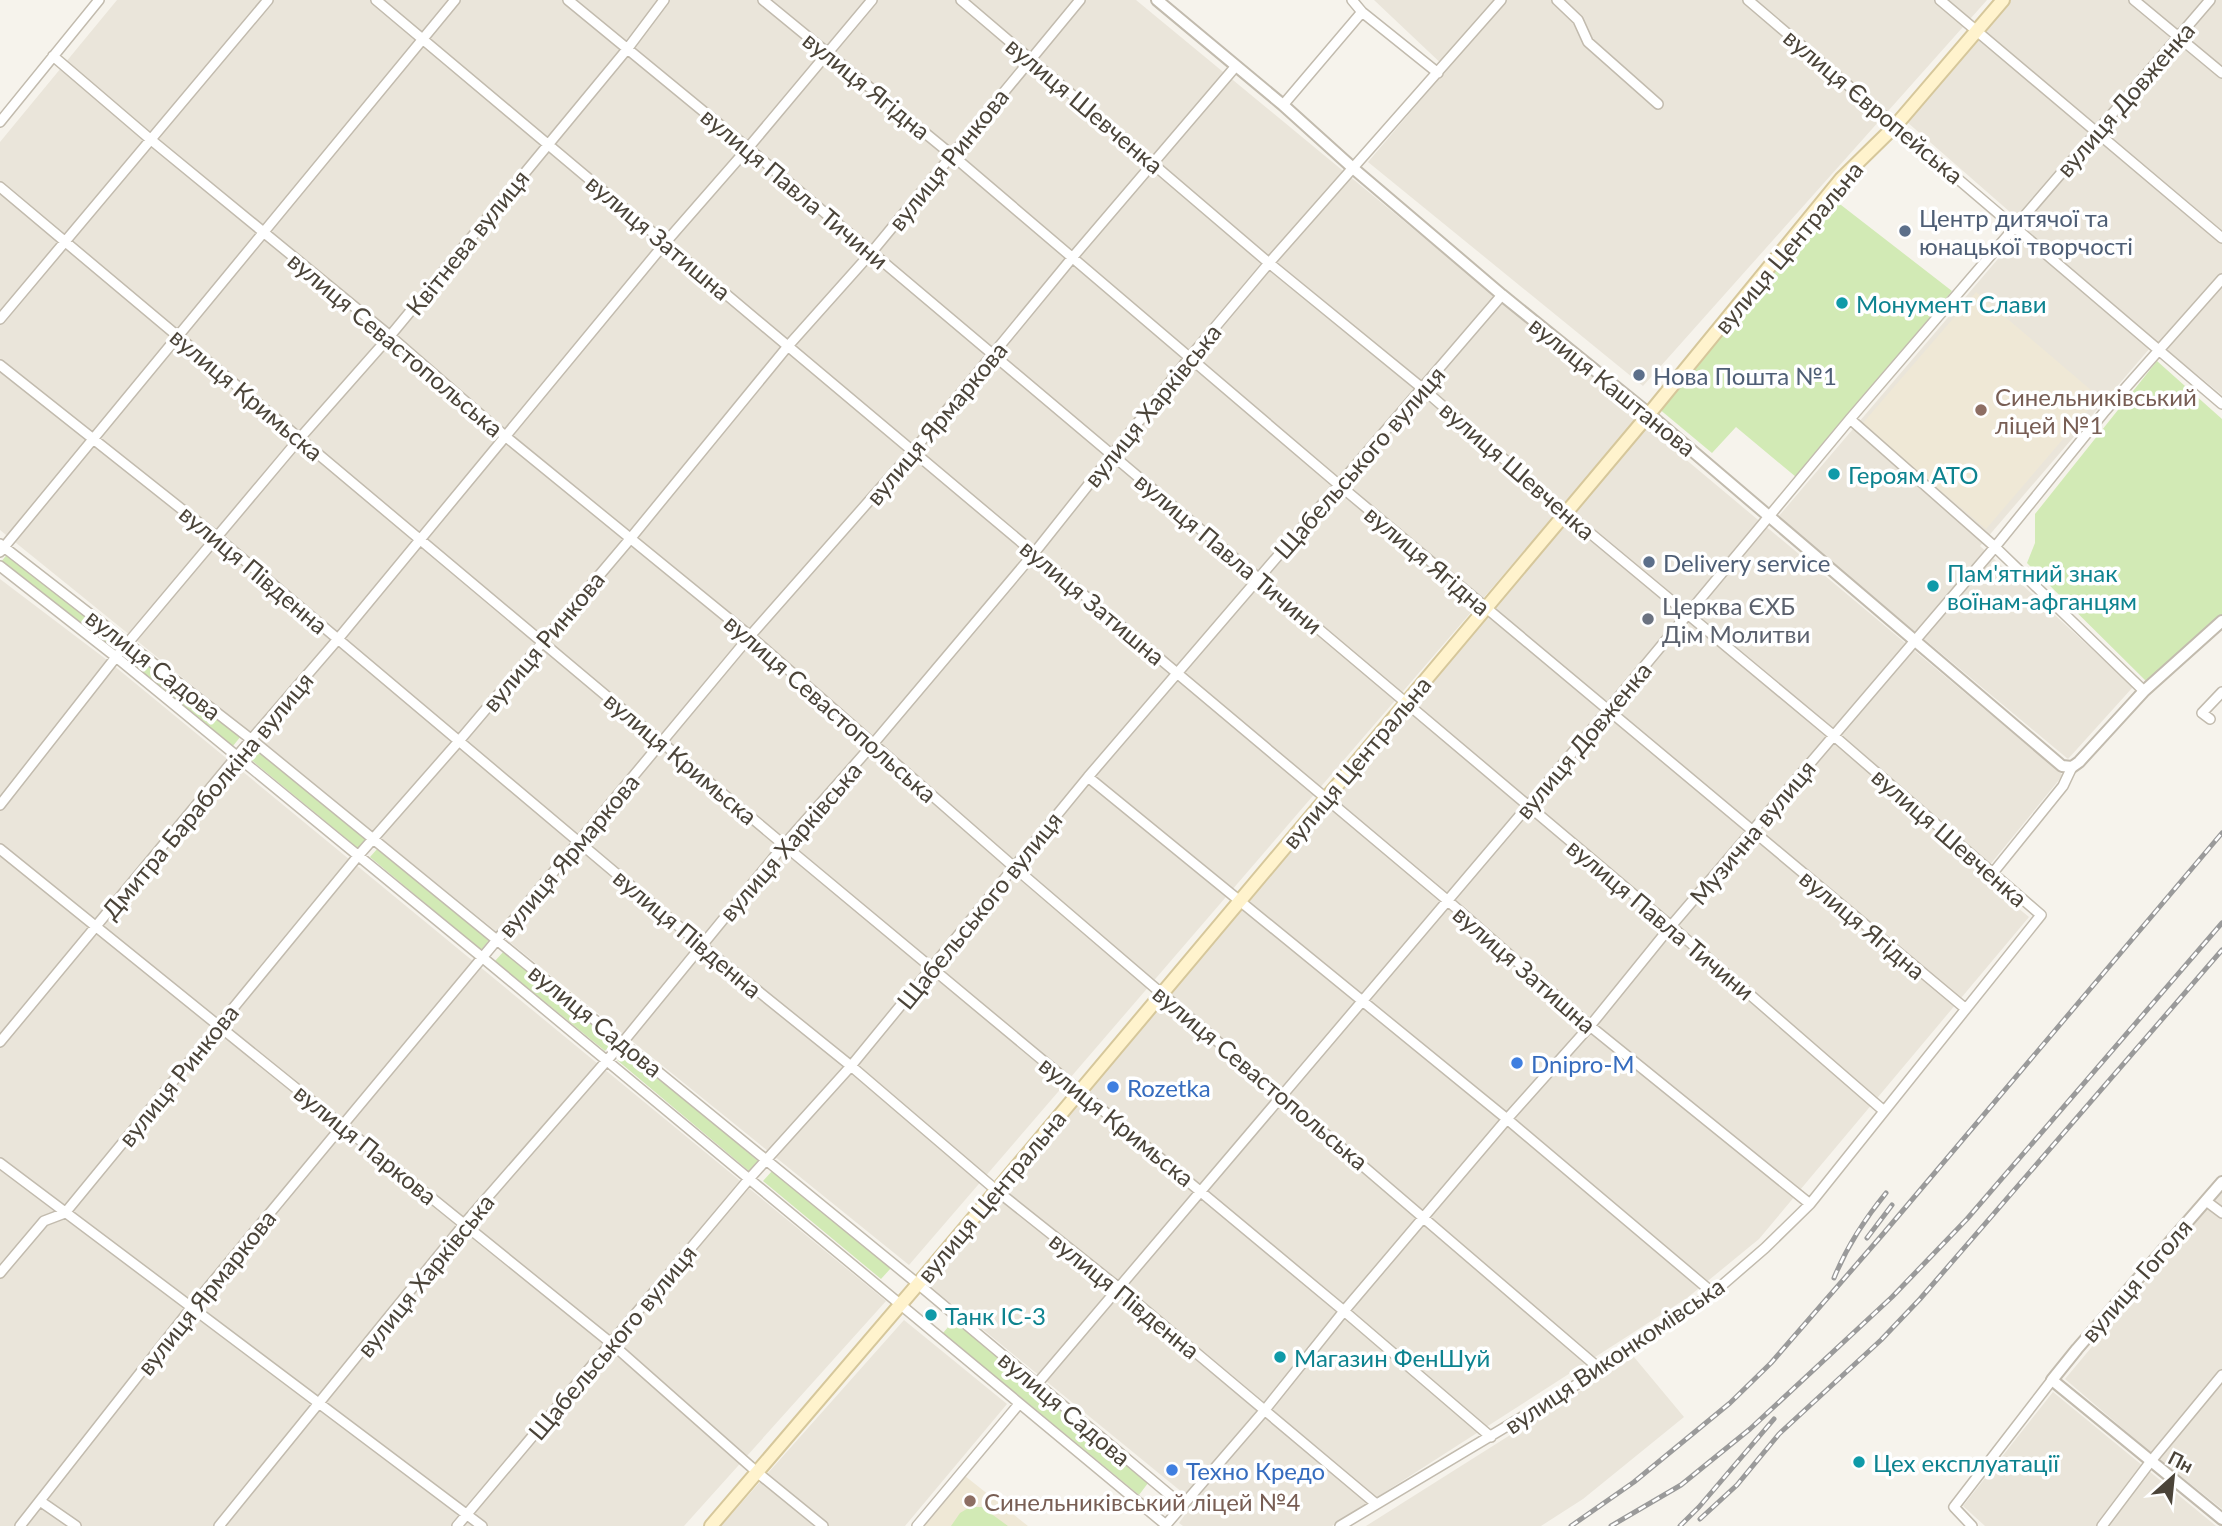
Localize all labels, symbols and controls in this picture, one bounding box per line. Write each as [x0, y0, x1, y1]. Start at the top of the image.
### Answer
street label: вулиця Довженка [2050, 16, 2200, 182]
street label: вулиця Європейська [1778, 22, 1970, 190]
street label: вулиця Ягідна [798, 25, 936, 145]
street label: вулиця Шевченка [1001, 31, 1169, 179]
street label: вулиця Ринкова [882, 82, 1014, 236]
street label: вулиця Павла Тичини [696, 101, 894, 275]
street label: вулиця Центральна [1708, 155, 1868, 339]
street label: Квітнева вулиця [399, 163, 535, 321]
street label: вулиця Затишна [581, 168, 737, 306]
place label: Центр дитячої та юнацької творчості [1919, 203, 2133, 260]
marker: Центр дитячої та юнацької творчості [1897, 223, 1913, 239]
street label: вулиця Севастопольська [283, 246, 509, 442]
place label: Монумент Слави [1856, 289, 2047, 318]
marker: Монумент Слави [1834, 295, 1850, 311]
street label: вулиця Каштанова [1524, 310, 1702, 462]
street label: вулиця Харківська [1077, 318, 1227, 492]
street label: вулиця Кримьска [165, 322, 329, 466]
street label: вулиця Ярмаркова [859, 335, 1013, 511]
street label: Щабельського вулиця [1267, 360, 1451, 564]
place label: Нова Пошта №1 [1653, 361, 1837, 390]
marker: Нова Пошта №1 [1631, 367, 1647, 383]
place label: Синельниківський ліцей №1 [1995, 382, 2197, 439]
street label: вулиця Шевченка [1434, 395, 1602, 545]
marker: Синельниківський ліцей №1 [1973, 402, 1989, 418]
place label: Героям АТО [1848, 460, 1978, 489]
street label: вулиця Павла Тичини [1130, 466, 1328, 640]
marker: Героям АТО [1826, 466, 1842, 482]
street label: вулиця Південна [174, 499, 334, 639]
street label: вулиця Ягідна [1359, 499, 1497, 621]
street label: вулиця Затишна [1015, 533, 1171, 671]
place label: Delivery service [1663, 548, 1830, 577]
marker: Delivery service [1641, 554, 1657, 570]
place label: Пам'ятний знак воїнам-афганцям [1947, 558, 2137, 615]
street label: вулиця Ринкова [476, 565, 610, 717]
marker: Пам'ятний знак воїнам-афганцям [1925, 578, 1941, 594]
place label: Церква ЄХБ Дім Молитви [1662, 591, 1810, 648]
street label: вулиця Садова [81, 602, 227, 726]
street label: вулиця Севастопольська [719, 608, 943, 808]
marker: Церква ЄХБ Дім Молитви [1640, 611, 1656, 627]
street label: вулиця Довженка [1509, 656, 1657, 824]
street label: Дмитра Бараболкіна вулиця [95, 666, 319, 924]
street label: вулиця Центральна [1276, 670, 1436, 854]
street label: вулиця Кримьска [599, 686, 763, 830]
street label: Музична вулиця [1683, 754, 1821, 910]
street label: вулиця Харківська [713, 756, 867, 926]
street label: вулиця Шевченка [1866, 762, 2034, 912]
street label: вулиця Ярмаркова [491, 767, 645, 943]
street label: Щабельського вулиця [890, 805, 1068, 1015]
street label: вулиця Павла Тичини [1562, 832, 1760, 1006]
street label: вулиця Південна [608, 863, 768, 1003]
street label: вулиця Ягідна [1794, 863, 1932, 985]
street label: вулиця Затишна [1448, 899, 1602, 1039]
street label: вулиця Садова [523, 957, 669, 1083]
street label: вулиця Севастопольська [1148, 979, 1374, 1175]
street label: вулиця Ринкова [112, 998, 244, 1152]
place label: Dnipro-M [1531, 1049, 1635, 1078]
street label: вулиця Кримьска [1034, 1050, 1200, 1192]
marker: Dnipro-M [1509, 1055, 1525, 1071]
place label: Rozetka [1127, 1073, 1211, 1102]
street label: вулиця Паркова [289, 1078, 443, 1210]
marker: Rozetka [1105, 1079, 1121, 1095]
street label: вулиця Центральна [911, 1104, 1071, 1288]
street label: вулиця Харківська [350, 1188, 500, 1362]
street label: вулиця Ярмаркова [131, 1204, 281, 1380]
street label: вулиця Гоголя [2075, 1212, 2197, 1348]
street label: вулиця Південна [1044, 1226, 1206, 1364]
street label: Щабельського вулиця [522, 1239, 702, 1445]
street label: вулиця Виконкомівська [1499, 1271, 1729, 1439]
place label: Танк ІС-3 [945, 1301, 1046, 1330]
marker: Танк ІС-3 [923, 1307, 939, 1323]
place label: Магазин ФенШуй [1294, 1343, 1490, 1372]
street label: вулиця Садова [993, 1344, 1137, 1472]
marker: Магазин ФенШуй [1272, 1349, 1288, 1365]
north arrow [2138, 1442, 2208, 1512]
text: Пн [2165, 1446, 2197, 1477]
place label: Цех експлуатації [1873, 1448, 2060, 1477]
marker: Цех експлуатації [1851, 1454, 1867, 1470]
place label: Техно Кредо [1186, 1456, 1325, 1485]
marker: Техно Кредо [1164, 1462, 1180, 1478]
place label: Синельниківський ліцей №4 [984, 1487, 1301, 1516]
marker: Синельниківський ліцей №4 [962, 1493, 978, 1509]

